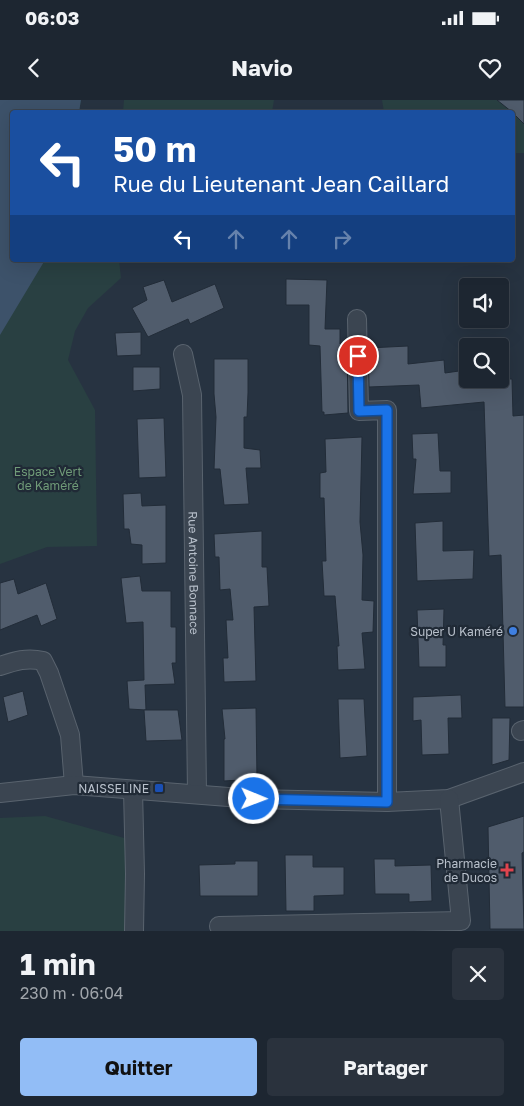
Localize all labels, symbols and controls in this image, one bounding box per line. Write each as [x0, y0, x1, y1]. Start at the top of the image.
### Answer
text: 06:03 [25, 6, 79, 29]
icon: back [20, 54, 48, 82]
text: Navio [231, 54, 293, 81]
icon: heart [476, 54, 504, 82]
text: 50 m [113, 128, 196, 170]
icon: left [30, 130, 95, 195]
text: Rue du Lieutenant Jean Caillard [113, 170, 449, 197]
icon: left [169, 225, 197, 253]
icon: ahead [222, 225, 250, 253]
icon: ahead [275, 225, 303, 253]
icon: right [328, 225, 356, 253]
map controls [459, 278, 509, 388]
button: sound [459, 278, 509, 328]
pin [337, 335, 379, 377]
button: search [459, 338, 509, 388]
icon: arrive [344, 342, 372, 370]
park label: Espace Vert de Kaméré [14, 464, 82, 493]
street label: Rue Antoine Bonnace [186, 511, 203, 635]
place label: Super U Kaméré [410, 624, 503, 639]
marker: Super U Kaméré [507, 625, 519, 637]
position arrow [227, 772, 279, 824]
place label: NAISSELINE [78, 781, 149, 796]
marker: NAISSELINE [153, 782, 165, 794]
place label: Pharmacie de Ducos [436, 856, 497, 885]
marker: Pharmacie de Ducos [501, 864, 513, 876]
text: 1 min [20, 946, 96, 982]
button: close [452, 948, 504, 1000]
text: 230 m · 06:04 [20, 983, 124, 1003]
button: Quitter [20, 1038, 257, 1096]
button: Partager [267, 1038, 504, 1096]

